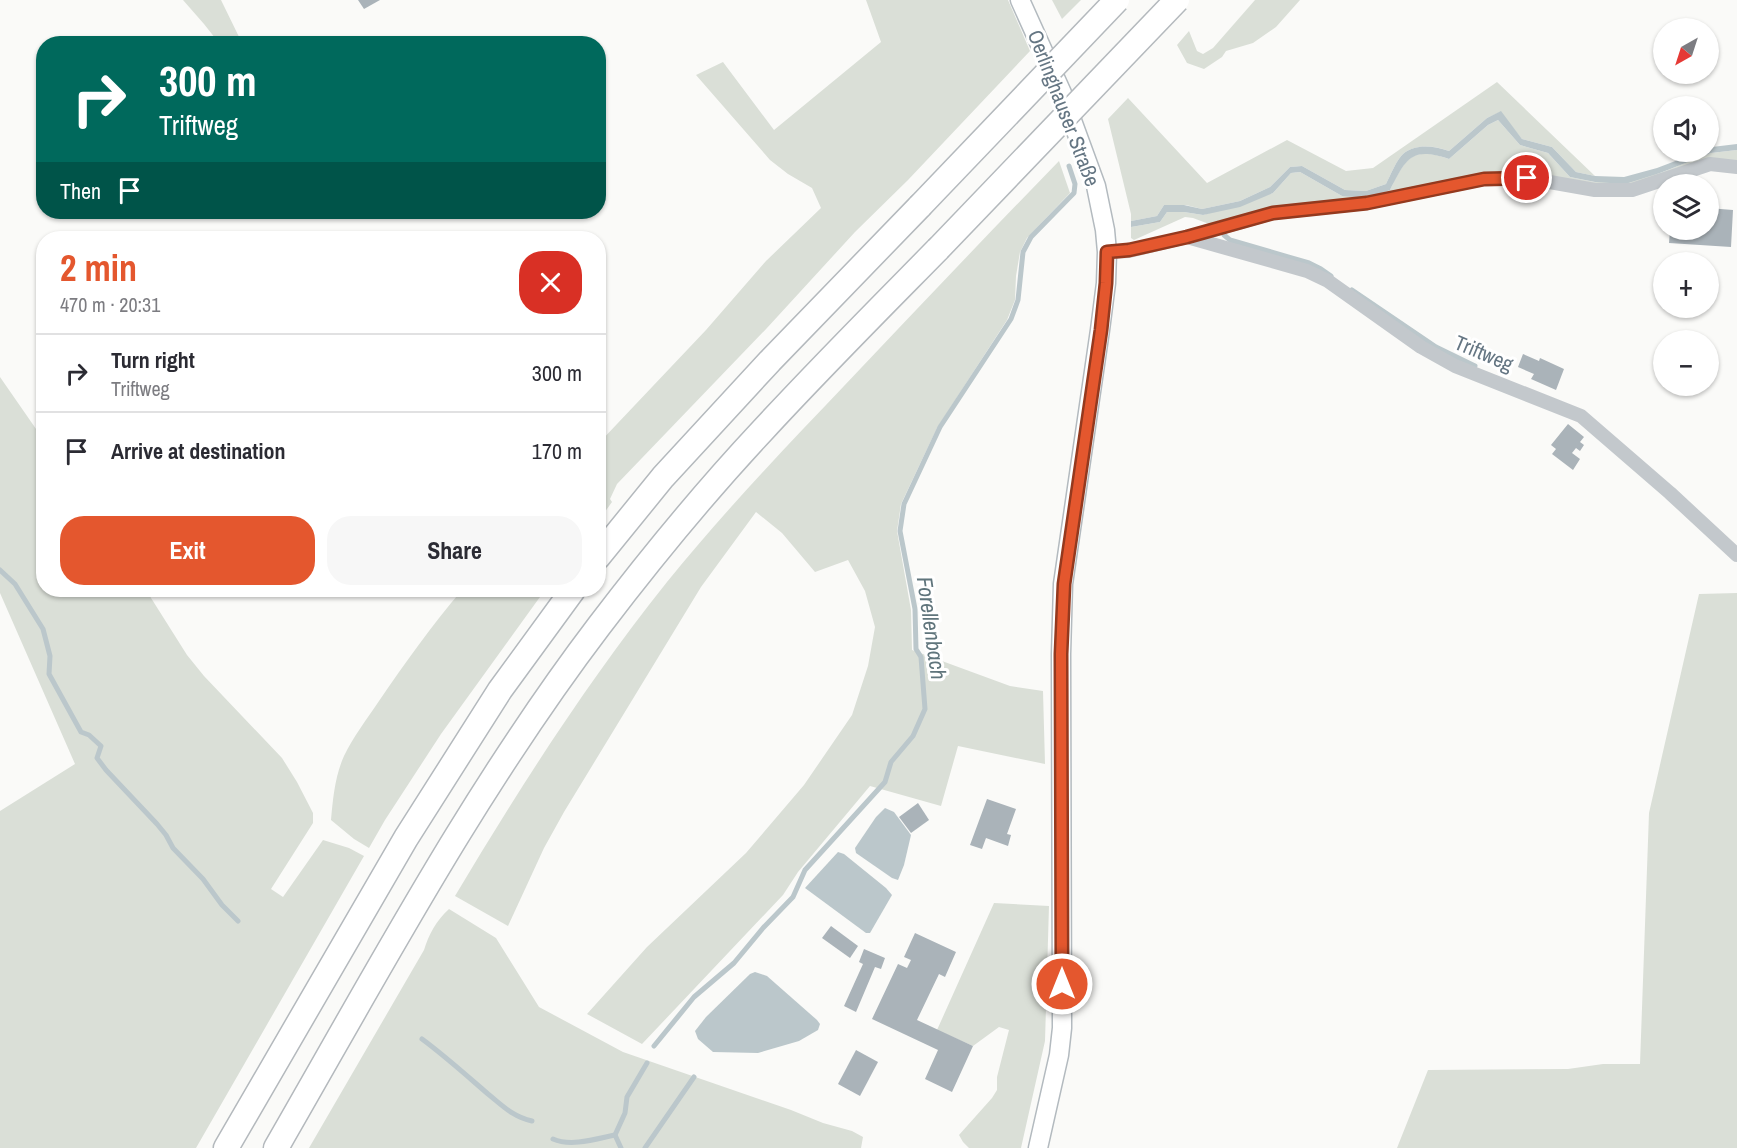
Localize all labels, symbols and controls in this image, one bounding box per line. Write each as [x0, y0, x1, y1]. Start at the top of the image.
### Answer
north arrow [1653, 18, 1719, 84]
map controls [1653, 18, 1719, 396]
street label: Oerlinghauser Straße [1021, 26, 1107, 190]
text: 300 m [159, 53, 257, 109]
icon: right [60, 60, 138, 138]
button: sound [1653, 96, 1719, 162]
text: Triftweg [159, 107, 238, 143]
pin [1501, 152, 1552, 203]
icon: arrive [1510, 161, 1543, 194]
icon: arrive [113, 174, 146, 207]
button: layers [1653, 174, 1719, 240]
text: Then [60, 176, 101, 206]
text: 2 min [60, 244, 137, 292]
button: close [519, 251, 582, 314]
button: + [1653, 252, 1719, 318]
text: 470 m · 20:31 [60, 291, 160, 318]
street label: Triftweg [1450, 328, 1518, 379]
button: − [1653, 330, 1719, 396]
text: Turn right [111, 345, 195, 375]
icon: right [60, 357, 93, 390]
text: 300 m [532, 358, 582, 388]
text: Triftweg [111, 375, 170, 402]
icon: arrive [60, 435, 93, 468]
text: Arrive at destination [111, 436, 285, 466]
text: 170 m [532, 436, 582, 466]
button: Exit [60, 516, 315, 585]
button: Share [327, 516, 582, 585]
water label: Forellenbach [910, 575, 954, 681]
position arrow [1030, 952, 1094, 1016]

